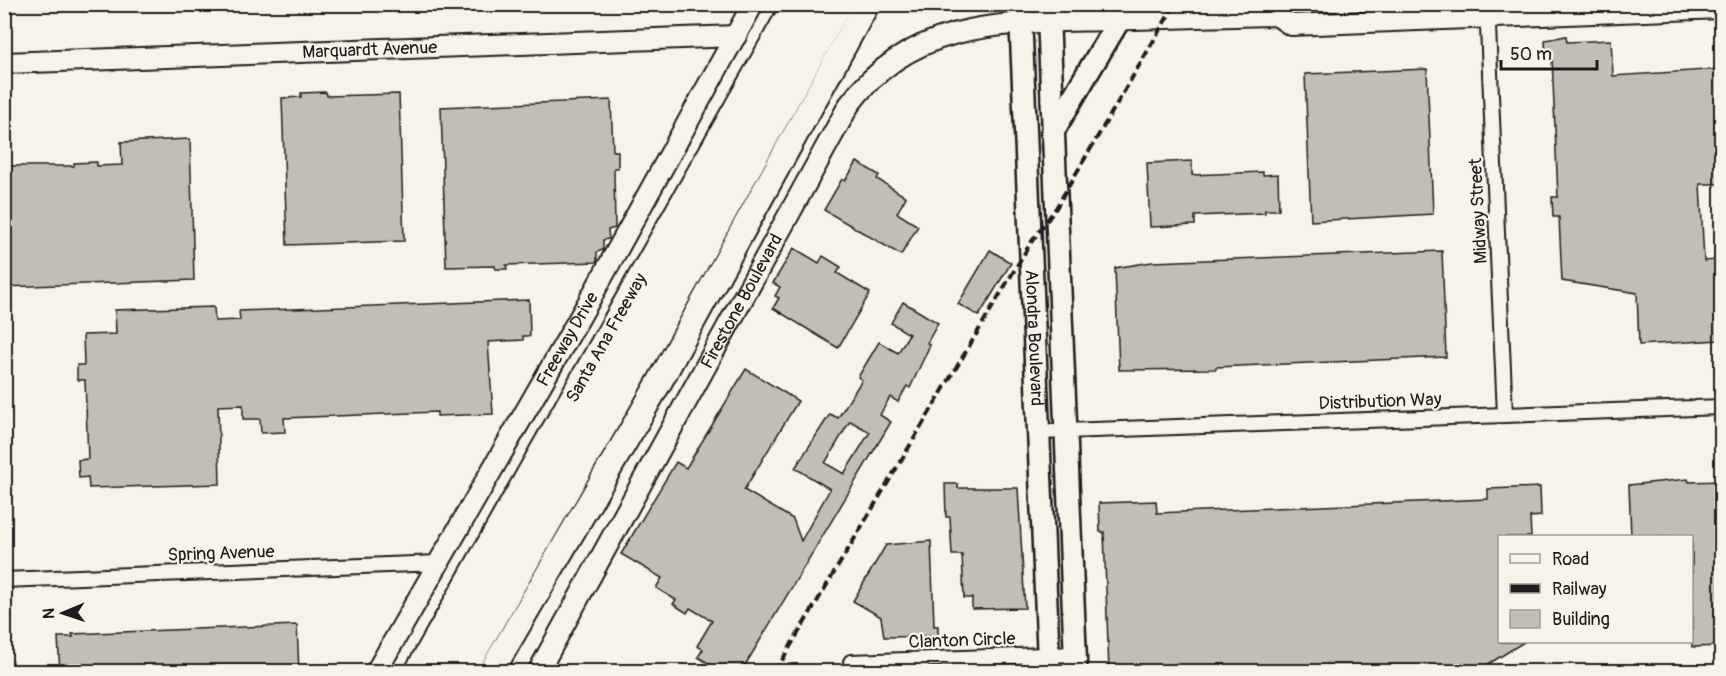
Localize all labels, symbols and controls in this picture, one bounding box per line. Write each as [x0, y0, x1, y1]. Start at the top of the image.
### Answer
scale bar [1501, 33, 1597, 71]
street label: Marquardt Avenue [302, 36, 438, 64]
text: 50 m [1510, 43, 1552, 66]
street label: Midway Street [1464, 157, 1493, 264]
street label: Firestone Boulevard [696, 230, 788, 373]
street label: Santa Ana Freeway [561, 269, 652, 407]
street label: Alondra Boulevard [1020, 269, 1048, 407]
street label: Freeway Drive [531, 288, 604, 391]
street label: Distribution Way [1318, 388, 1442, 415]
legend [1498, 535, 1693, 643]
street label: Spring Avenue [167, 540, 275, 567]
text: Road [1552, 548, 1589, 571]
text: Railway [1552, 578, 1607, 601]
north arrow [33, 583, 93, 643]
text: N [39, 608, 59, 619]
text: Building [1552, 608, 1610, 631]
street label: Clanton Circle [908, 627, 1016, 654]

